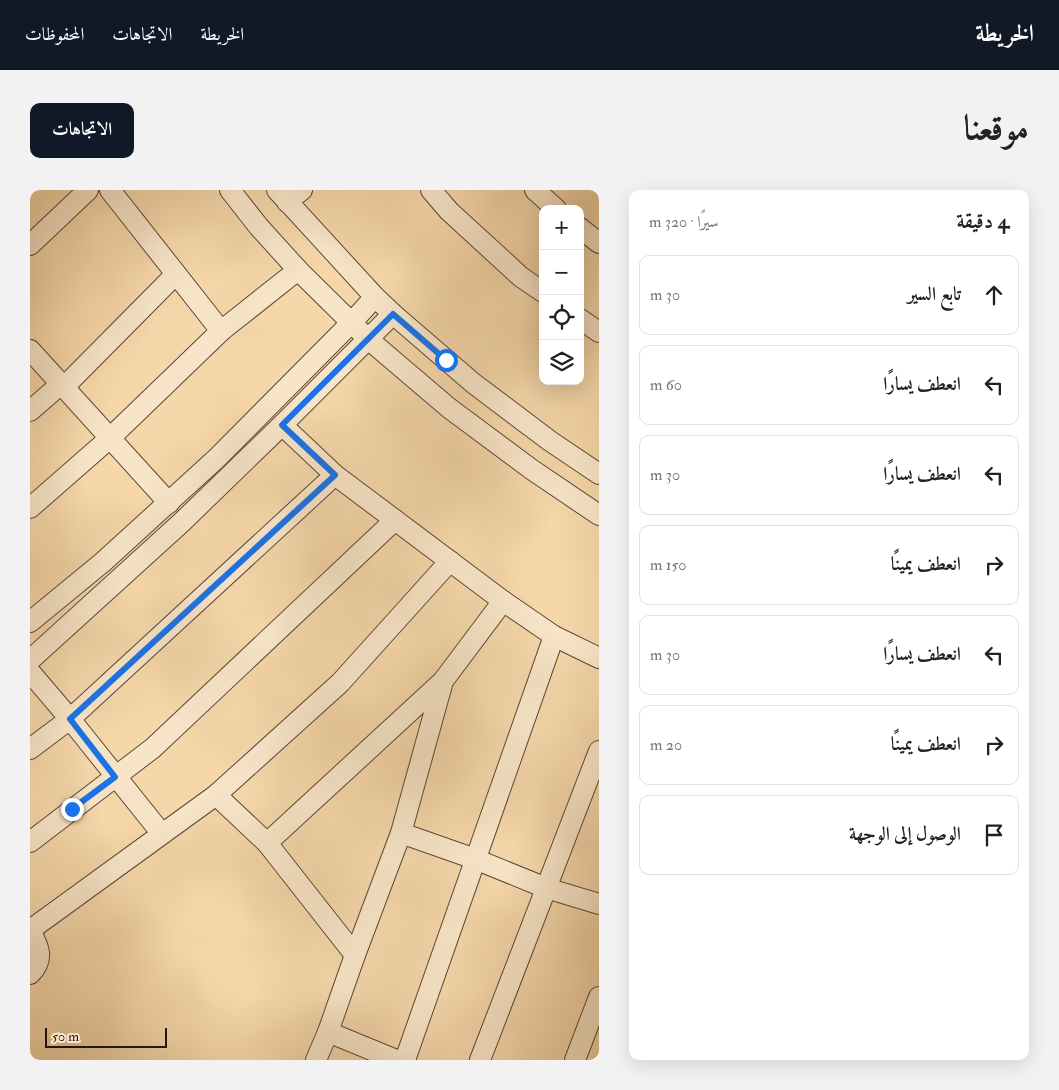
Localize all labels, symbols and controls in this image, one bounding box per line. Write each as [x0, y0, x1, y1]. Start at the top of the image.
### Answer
text: الخريطة [976, 18, 1034, 49]
text: المحفوظات [25, 23, 84, 46]
text: الاتجاهات [112, 23, 172, 46]
text: الخريطة [200, 23, 244, 46]
button: الاتجاهات [30, 103, 134, 158]
text: موقعنا [964, 106, 1029, 150]
map controls [539, 205, 584, 385]
button: + [539, 205, 584, 250]
text: 4 دقيقة [957, 208, 1009, 235]
text: سيرًا · 320 m [649, 212, 718, 232]
button: − [539, 250, 584, 295]
icon: ahead [980, 281, 1008, 309]
text: تابع السير [907, 282, 961, 306]
text: 30 m [650, 285, 680, 305]
button: locate [539, 295, 584, 340]
button: layers [539, 340, 584, 385]
route start [435, 349, 458, 372]
icon: left [980, 371, 1008, 399]
text: انعطف يسارًا [883, 372, 961, 396]
text: 60 m [650, 375, 682, 395]
icon: left [980, 461, 1008, 489]
text: انعطف يسارًا [883, 462, 961, 486]
text: 30 m [650, 465, 680, 485]
icon: right [980, 551, 1008, 579]
text: انعطف يمينًا [891, 552, 961, 576]
text: 150 m [650, 555, 687, 575]
icon: left [980, 641, 1008, 669]
text: انعطف يسارًا [883, 642, 961, 666]
text: 30 m [650, 645, 680, 665]
icon: right [980, 731, 1008, 759]
text: انعطف يمينًا [891, 732, 961, 756]
text: 20 m [650, 735, 682, 755]
route end [61, 798, 84, 821]
icon: arrive [980, 821, 1008, 849]
text: الوصول إلى الوجهة [849, 822, 961, 846]
scale bar [45, 1025, 168, 1048]
text: 50 m [52, 1028, 79, 1045]

